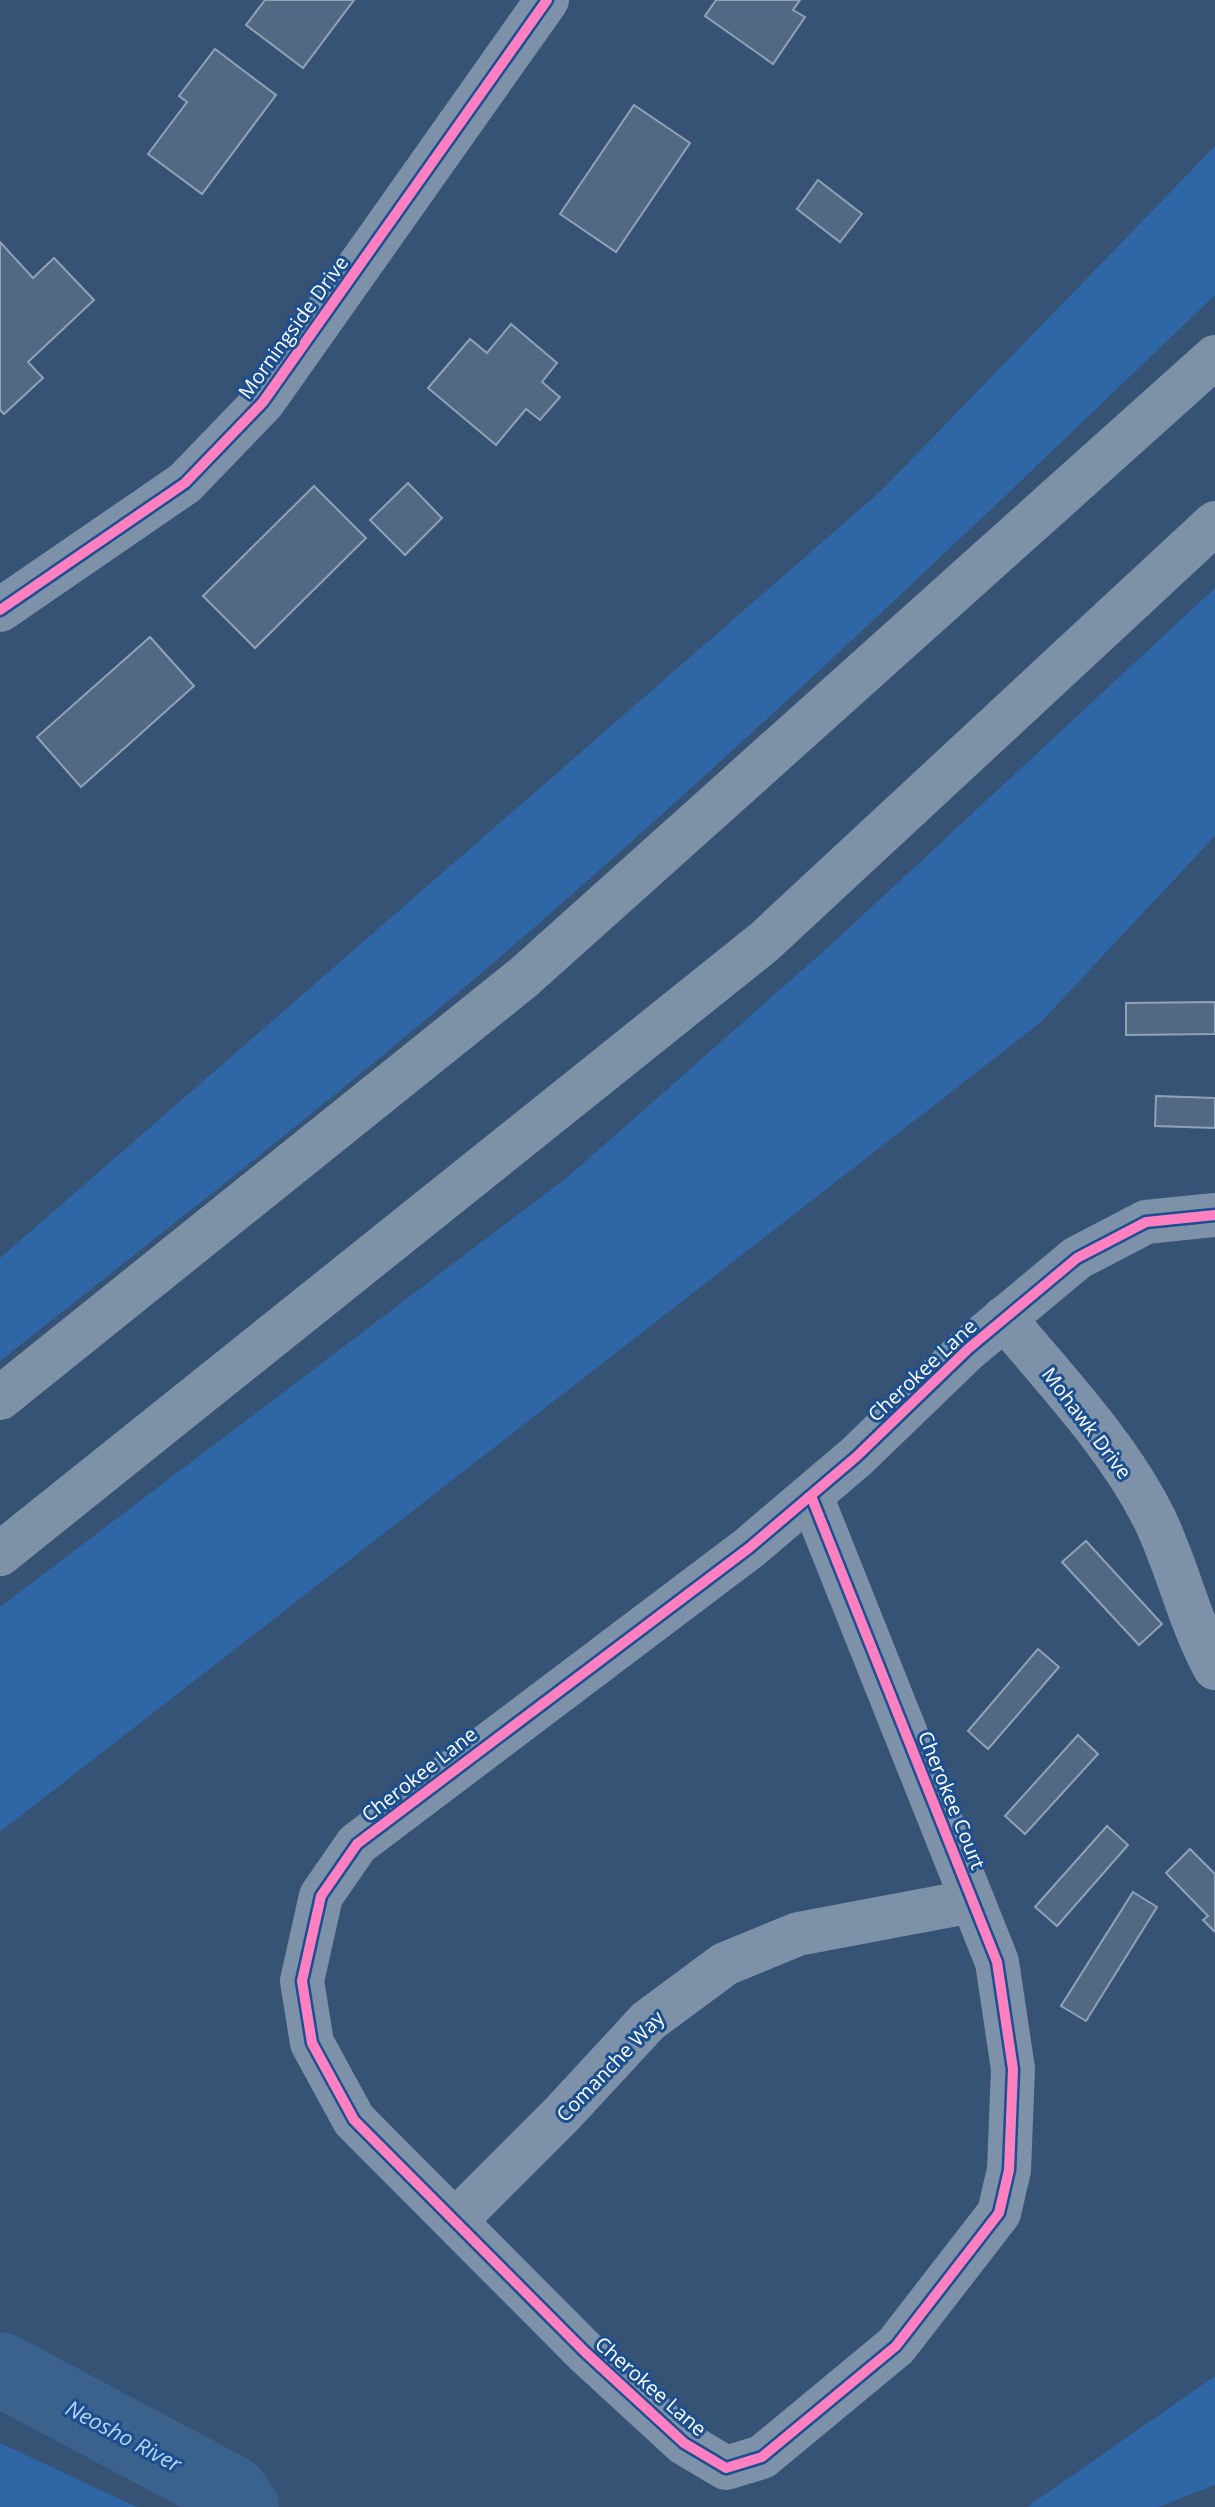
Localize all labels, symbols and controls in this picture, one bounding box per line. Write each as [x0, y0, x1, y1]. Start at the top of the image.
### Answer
street label: Morningside Drive [232, 250, 354, 404]
street label: Cherokee Lane [862, 1313, 982, 1427]
street label: Mohawk Drive [1036, 1362, 1138, 1484]
street label: Cherokee Lane [356, 1720, 482, 1828]
street label: Cherokee Court [912, 1727, 992, 1873]
street label: Comanche Way [550, 2004, 671, 2127]
street label: Cherokee Lane [589, 2330, 713, 2442]
water label: Neosho River [61, 2392, 188, 2479]

